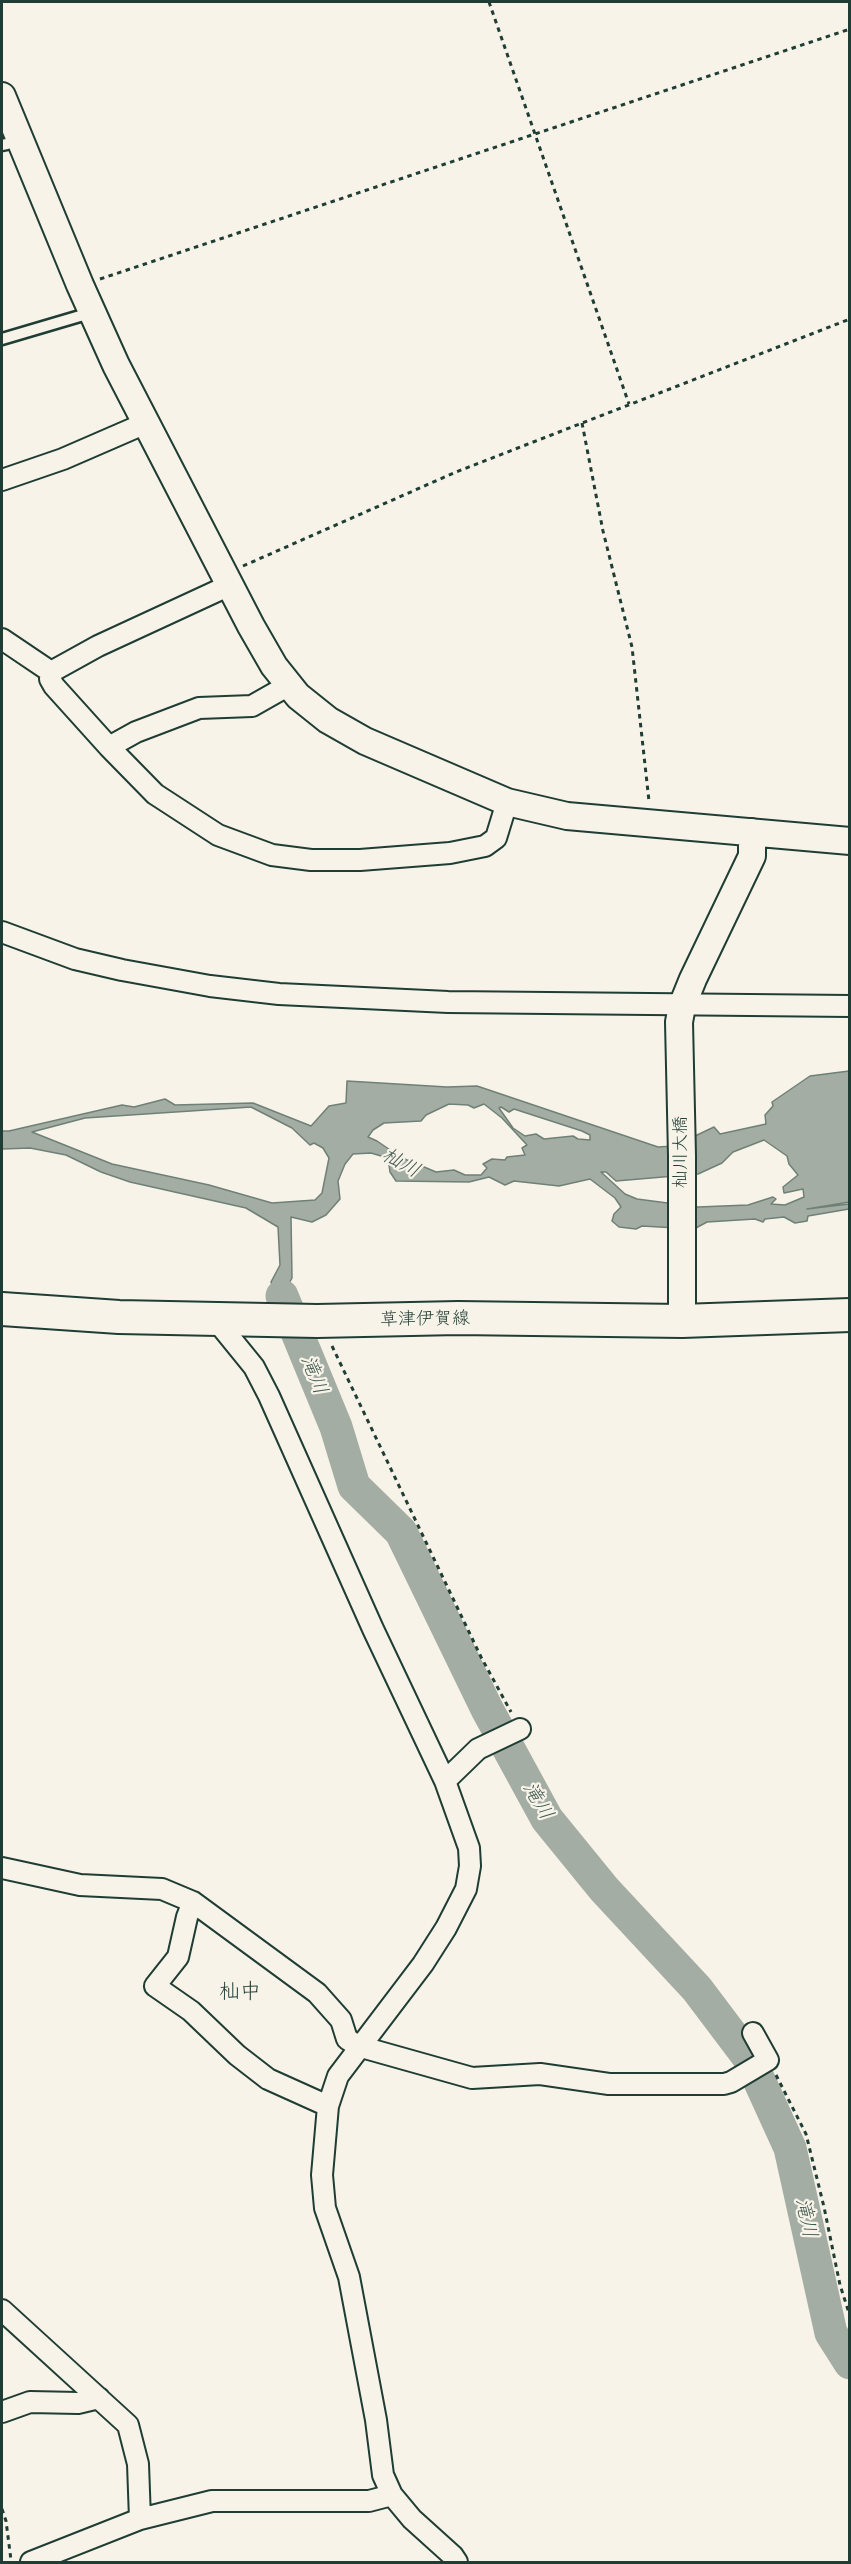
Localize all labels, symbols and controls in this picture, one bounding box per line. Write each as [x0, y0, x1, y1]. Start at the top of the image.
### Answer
street label: 杣川大橋 [670, 1116, 692, 1188]
water label: 杣川 [378, 1143, 424, 1183]
street label: 草津伊賀線 [380, 1307, 470, 1331]
water label: 滝川 [295, 1352, 333, 1398]
water label: 滝川 [517, 1778, 559, 1824]
district label: 杣中 [219, 1979, 261, 2005]
water label: 滝川 [790, 2196, 822, 2240]

